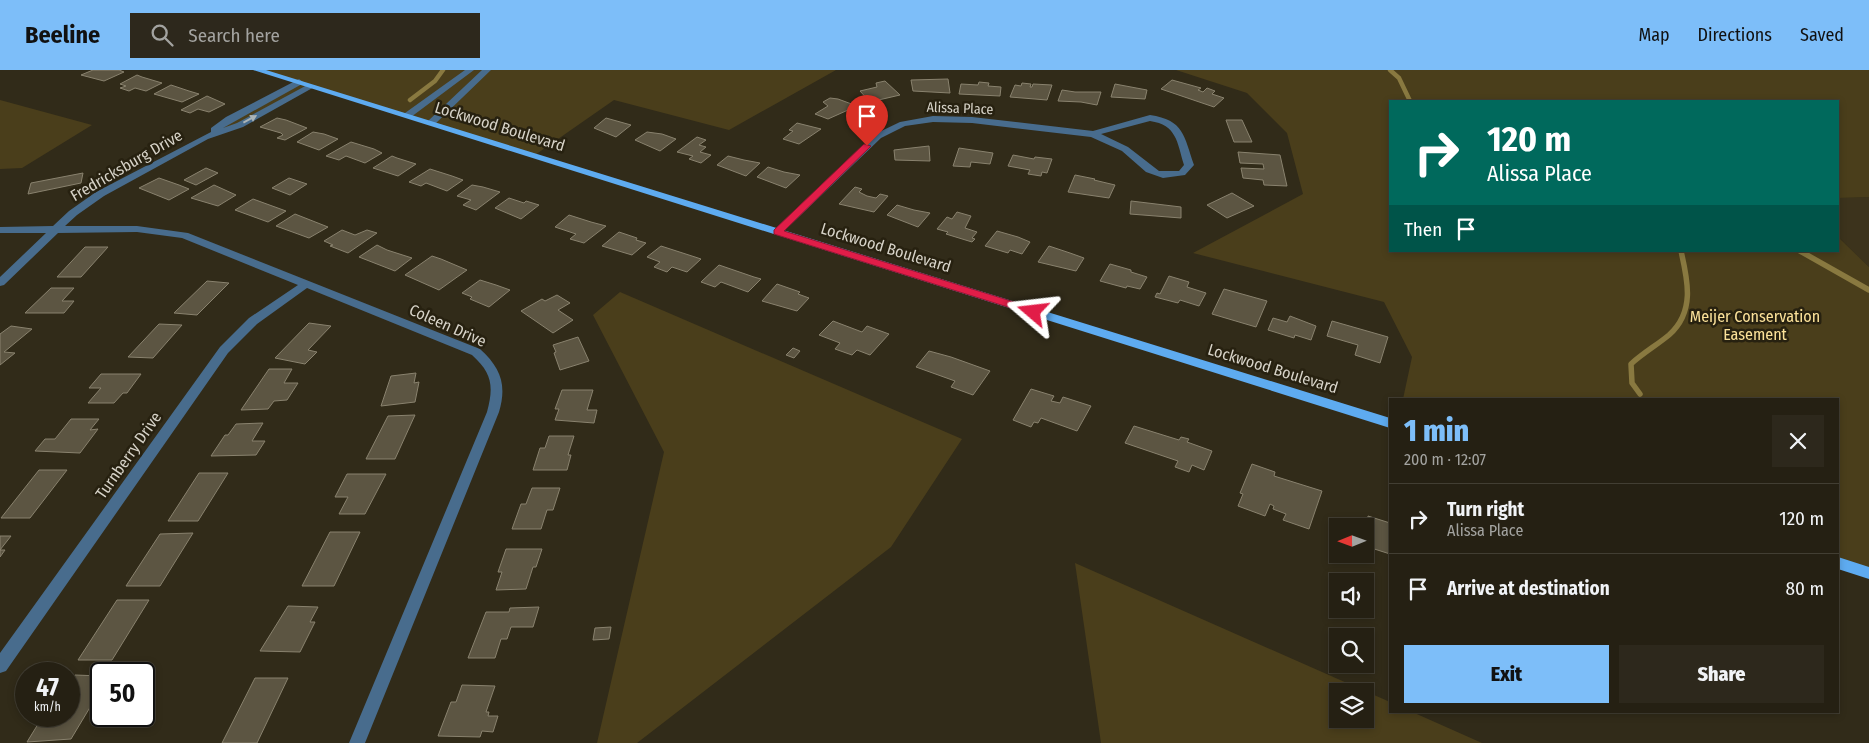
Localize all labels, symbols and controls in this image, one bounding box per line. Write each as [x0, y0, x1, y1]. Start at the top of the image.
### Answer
search box [130, 13, 480, 58]
text: Beeline [25, 21, 100, 49]
icon: search [148, 21, 176, 49]
text: Search here [188, 24, 280, 47]
text: Map [1638, 24, 1670, 46]
text: Directions [1698, 24, 1772, 46]
text: Saved [1800, 24, 1844, 46]
pin [846, 95, 888, 146]
street label: Lockwood Boulevard [432, 98, 567, 155]
street label: Alissa Place [926, 99, 994, 118]
icon: arrive [853, 102, 881, 130]
one-way arrow [243, 115, 257, 123]
text: 120 m [1487, 118, 1571, 160]
icon: right [1404, 120, 1469, 185]
street label: Fredricksburg Drive [67, 126, 186, 205]
text: Alissa Place [1487, 160, 1592, 187]
icon: arrive [1452, 215, 1480, 243]
text: Then [1404, 218, 1442, 241]
street label: Lockwood Boulevard [818, 219, 953, 276]
position arrow [1006, 285, 1058, 337]
street label: Coleen Drive [406, 300, 489, 351]
park label: Meijer Conservation Easement [1690, 307, 1820, 344]
street label: Lockwood Boulevard [1205, 340, 1340, 397]
street label: Turnberry Drive [92, 408, 165, 502]
text: 1 min [1404, 413, 1469, 449]
button: close [1772, 415, 1824, 467]
text: 200 m · 12:07 [1404, 450, 1486, 469]
text: Turn right [1447, 498, 1524, 521]
icon: right [1404, 505, 1432, 533]
text: 120 m [1779, 507, 1824, 530]
north arrow [1329, 518, 1374, 562]
map controls [1329, 518, 1374, 728]
text: Alissa Place [1447, 521, 1523, 540]
button: sound [1329, 573, 1374, 618]
icon: arrive [1404, 575, 1432, 603]
text: Arrive at destination [1447, 577, 1610, 600]
text: 80 m [1786, 577, 1824, 600]
button: search [1329, 628, 1374, 673]
button: Exit [1404, 645, 1609, 703]
button: Share [1619, 645, 1824, 703]
speed limit sign: 50 [90, 662, 155, 727]
text: 47 [36, 673, 59, 703]
button: layers [1329, 683, 1374, 728]
text: km/h [34, 700, 61, 714]

